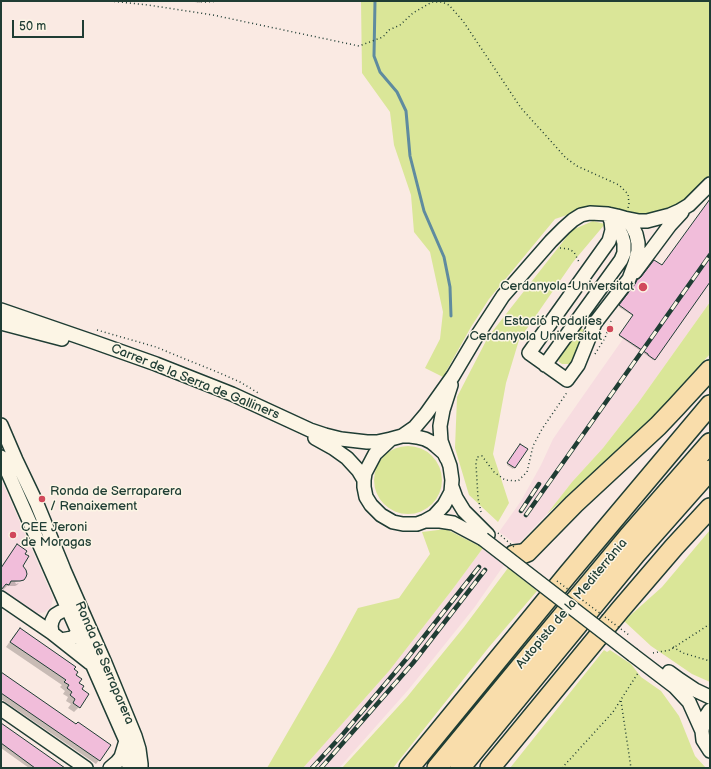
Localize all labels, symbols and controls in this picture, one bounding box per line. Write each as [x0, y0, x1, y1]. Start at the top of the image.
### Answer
scale bar [14, 12, 86, 38]
text: 50 m [19, 19, 46, 34]
place label: Cerdanyola-Universitat [500, 279, 634, 295]
marker: Cerdanyola-Universitat [637, 281, 649, 293]
place label: Estació Rodalies Cerdanyola Universitat [470, 314, 602, 345]
marker: Estació Rodalies Cerdanyola Universitat [605, 324, 615, 334]
street label: Carrer de la Serra de Galliners [108, 341, 282, 423]
place label: Ronda de Serraparera / Renaixement [50, 484, 182, 515]
marker: Ronda de Serraparera / Renaixement [37, 494, 47, 504]
place label: CEE Jeroni de Moragas [21, 520, 91, 551]
marker: CEE Jeroni de Moragas [8, 530, 18, 540]
street label: Autopista de la Mediterrània [513, 536, 631, 672]
street label: Ronda de Serraparera [71, 599, 137, 727]

